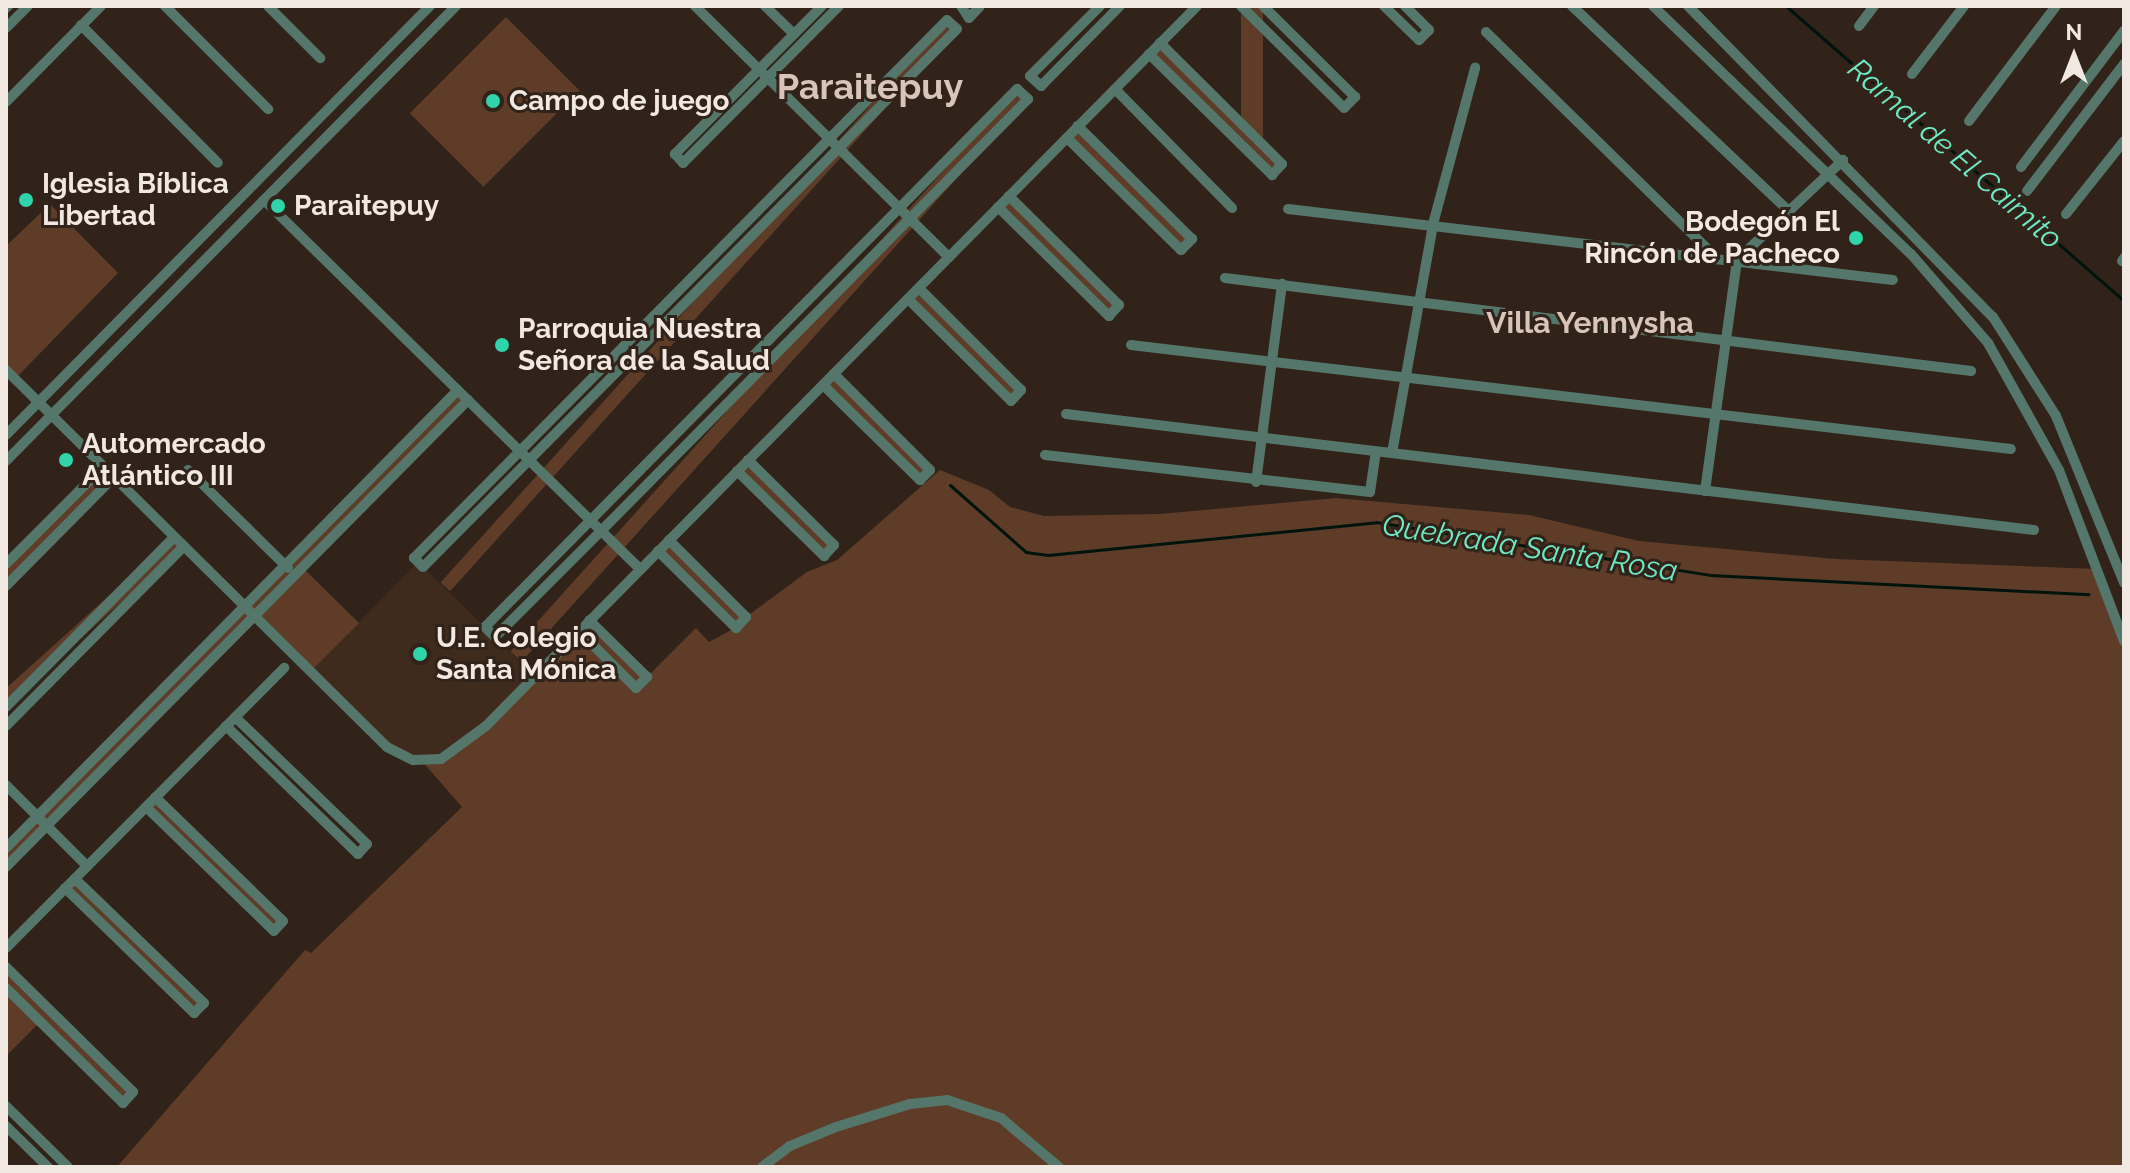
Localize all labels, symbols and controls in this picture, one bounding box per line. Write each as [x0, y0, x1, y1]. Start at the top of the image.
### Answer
north arrow [2034, 16, 2114, 96]
text: N [2066, 19, 2082, 45]
water label: Ramal de El Caimito [1840, 51, 2070, 257]
district label: Paraitepuy [777, 65, 963, 109]
place label: Campo de juego [509, 84, 729, 118]
marker: Campo de juego [484, 92, 502, 110]
place label: Iglesia Bíblica Libertad [42, 167, 229, 233]
place label: Paraitepuy [294, 189, 439, 223]
marker: Iglesia Bíblica Libertad [17, 191, 35, 209]
marker: Paraitepuy [269, 197, 287, 215]
place label: Bodegón El Rincón de Pacheco [1584, 205, 1840, 271]
marker: Bodegón El Rincón de Pacheco [1847, 229, 1865, 247]
district label: Villa Yennysha [1486, 305, 1694, 341]
place label: Parroquia Nuestra Señora de la Salud [518, 312, 770, 378]
marker: Parroquia Nuestra Señora de la Salud [493, 336, 511, 354]
place label: Automercado Atlántico III [82, 427, 266, 493]
marker: Automercado Atlántico III [57, 451, 75, 469]
water label: Quebrada Santa Rosa [1380, 507, 1680, 589]
place label: U.E. Colegio Santa Mónica [436, 621, 616, 687]
marker: U.E. Colegio Santa Mónica [411, 645, 429, 663]

